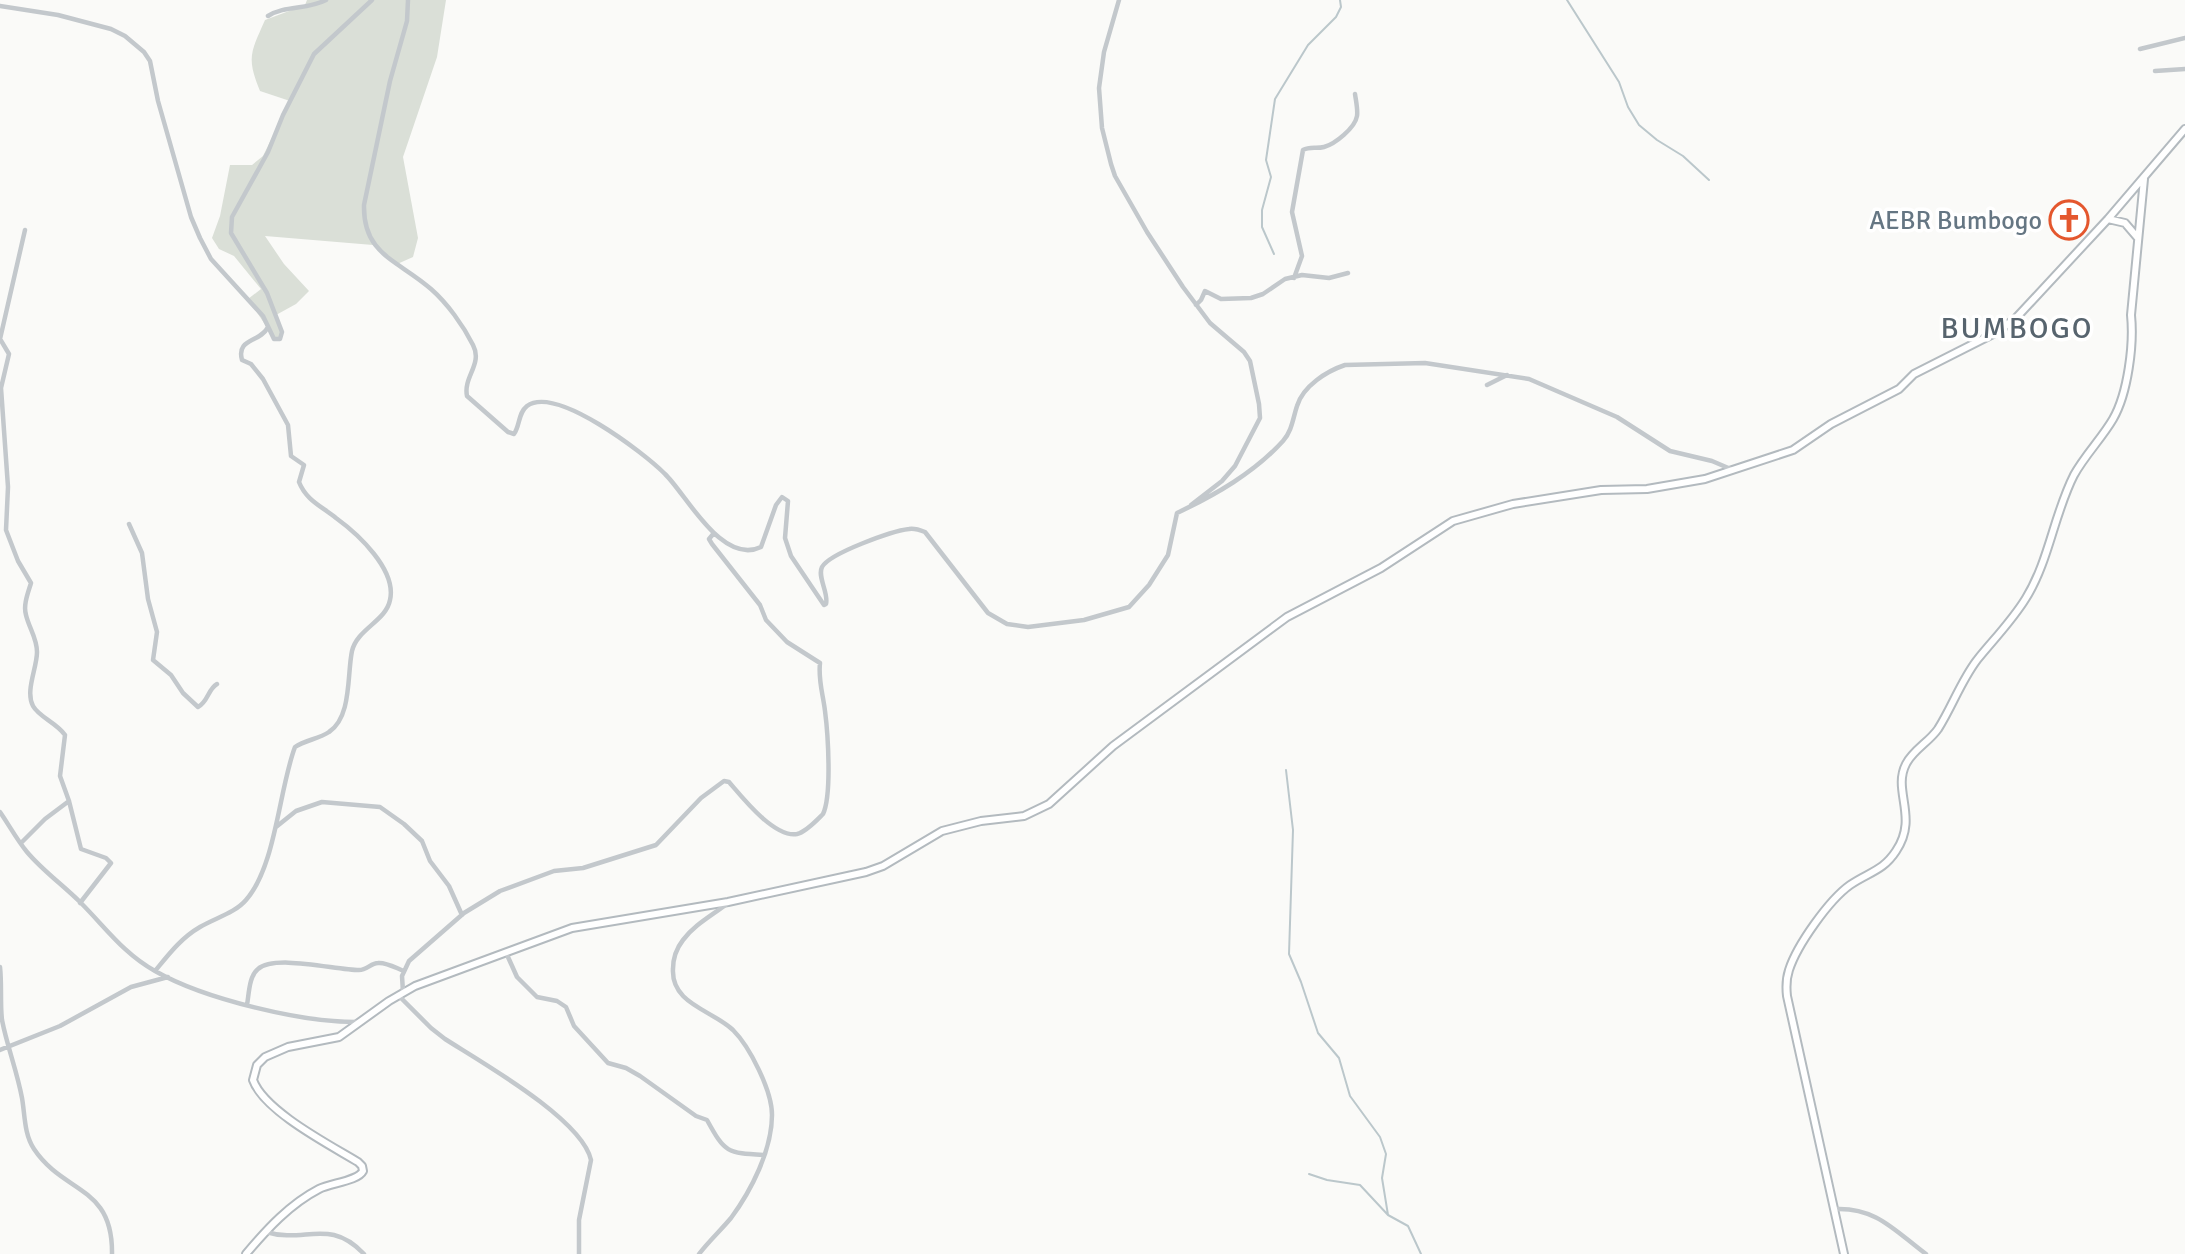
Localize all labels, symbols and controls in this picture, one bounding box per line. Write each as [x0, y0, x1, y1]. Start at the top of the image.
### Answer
church icon: AEBR Bumbogo [2048, 199, 2090, 241]
place label: AEBR Bumbogo [1869, 205, 2042, 237]
district label: BUMBOGO [1940, 310, 2094, 347]

